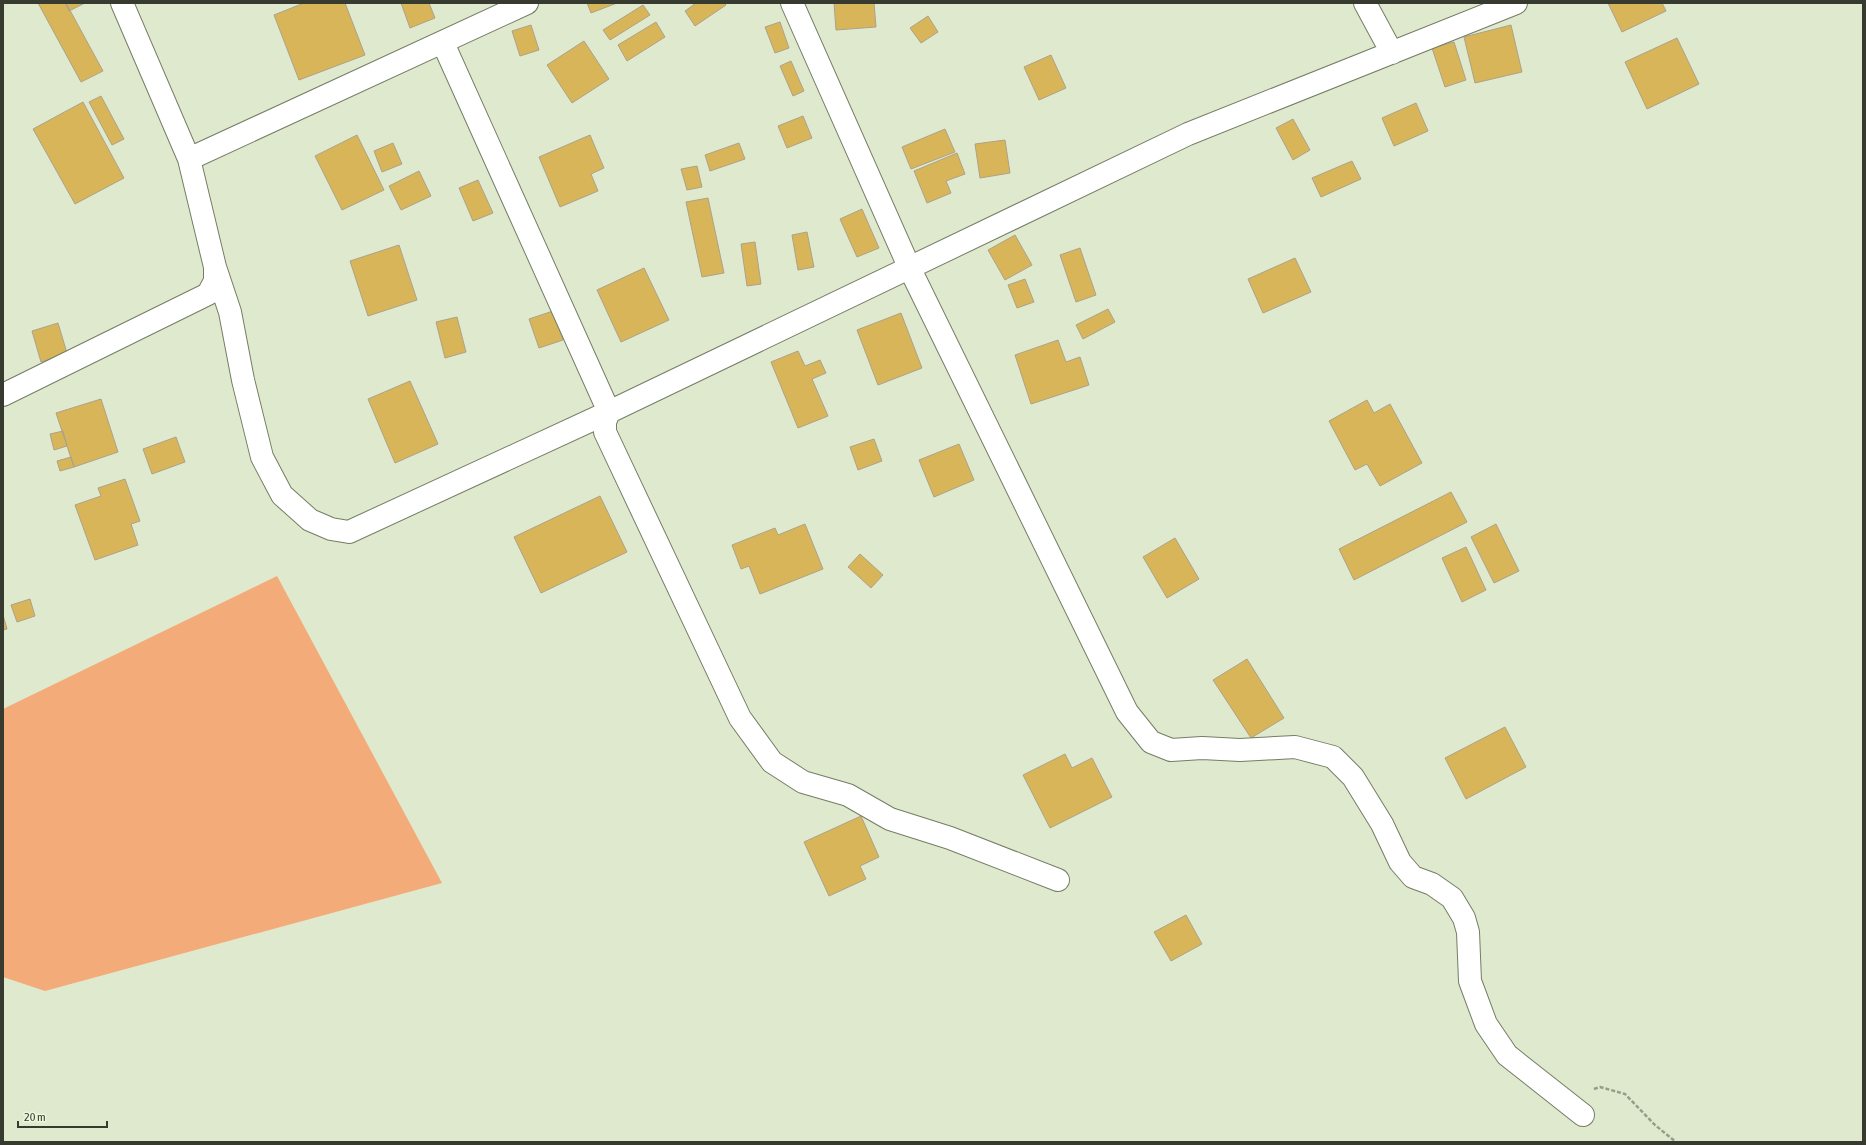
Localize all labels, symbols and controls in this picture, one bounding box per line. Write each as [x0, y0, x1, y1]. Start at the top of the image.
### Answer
scale bar [18, 1103, 107, 1129]
text: 20 m [24, 1110, 46, 1124]

